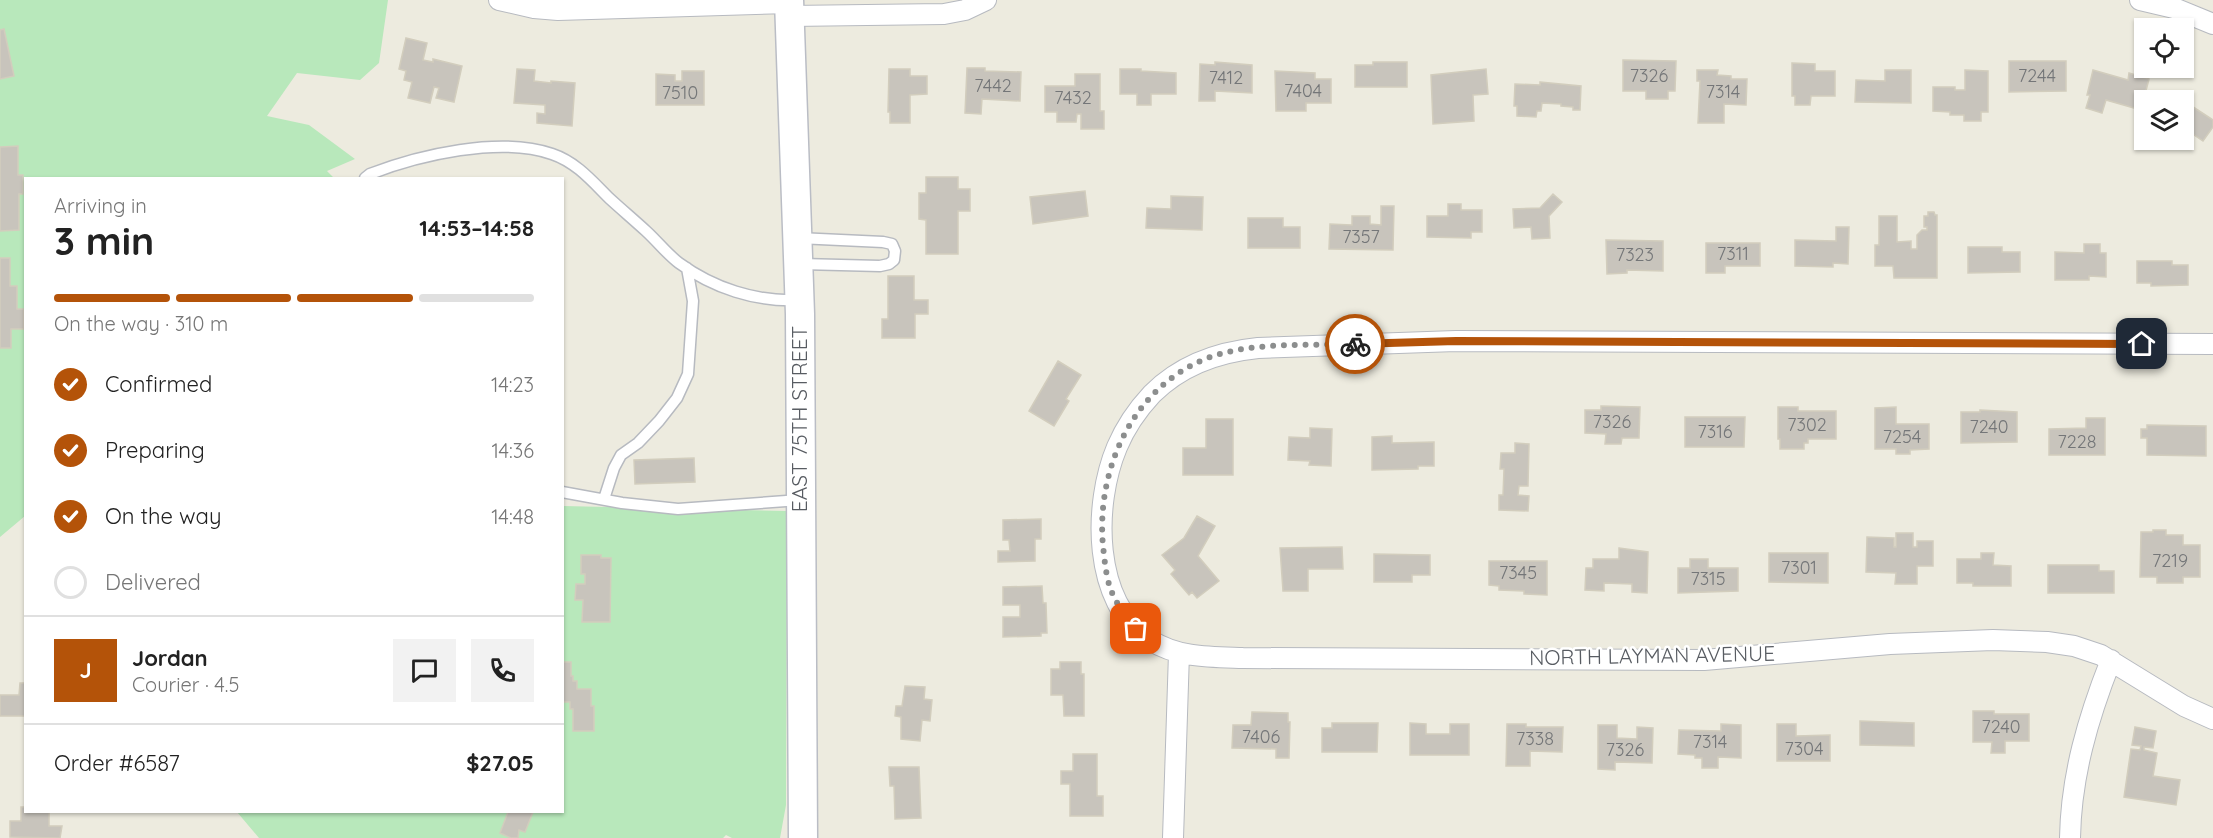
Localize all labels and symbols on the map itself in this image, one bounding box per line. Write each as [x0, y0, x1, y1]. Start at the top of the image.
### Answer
house number: 7326 [1630, 64, 1668, 87]
house number: 7244 [2018, 64, 2056, 87]
house number: 7412 [1209, 66, 1243, 89]
house number: 7442 [974, 74, 1012, 97]
house number: 7404 [1284, 79, 1322, 102]
house number: 7314 [1706, 80, 1740, 103]
house number: 7510 [662, 81, 698, 104]
house number: 7432 [1054, 86, 1092, 109]
house number: 7357 [1342, 225, 1380, 248]
house number: 7311 [1717, 242, 1749, 265]
house number: 7323 [1616, 243, 1654, 266]
courier [1325, 314, 1385, 374]
pin [2116, 318, 2167, 369]
street label: EAST 75TH STREET [786, 326, 812, 512]
house number: 7326 [1593, 410, 1631, 433]
house number: 7302 [1787, 413, 1827, 436]
house number: 7240 [1969, 415, 2009, 438]
house number: 7316 [1697, 420, 1733, 443]
house number: 7254 [1883, 425, 1921, 448]
house number: 7228 [2058, 430, 2096, 453]
house number: 7219 [2152, 549, 2188, 572]
house number: 7301 [1781, 556, 1817, 579]
house number: 7345 [1499, 561, 1537, 584]
house number: 7315 [1690, 567, 1726, 590]
pin [1110, 603, 1161, 654]
street label: NORTH LAYMAN AVENUE [1529, 640, 1775, 670]
house number: 7240 [1981, 715, 2021, 738]
house number: 7406 [1242, 725, 1281, 748]
house number: 7338 [1516, 727, 1554, 750]
house number: 7314 [1693, 730, 1727, 753]
house number: 7304 [1785, 737, 1823, 760]
house number: 7326 [1606, 738, 1644, 761]

